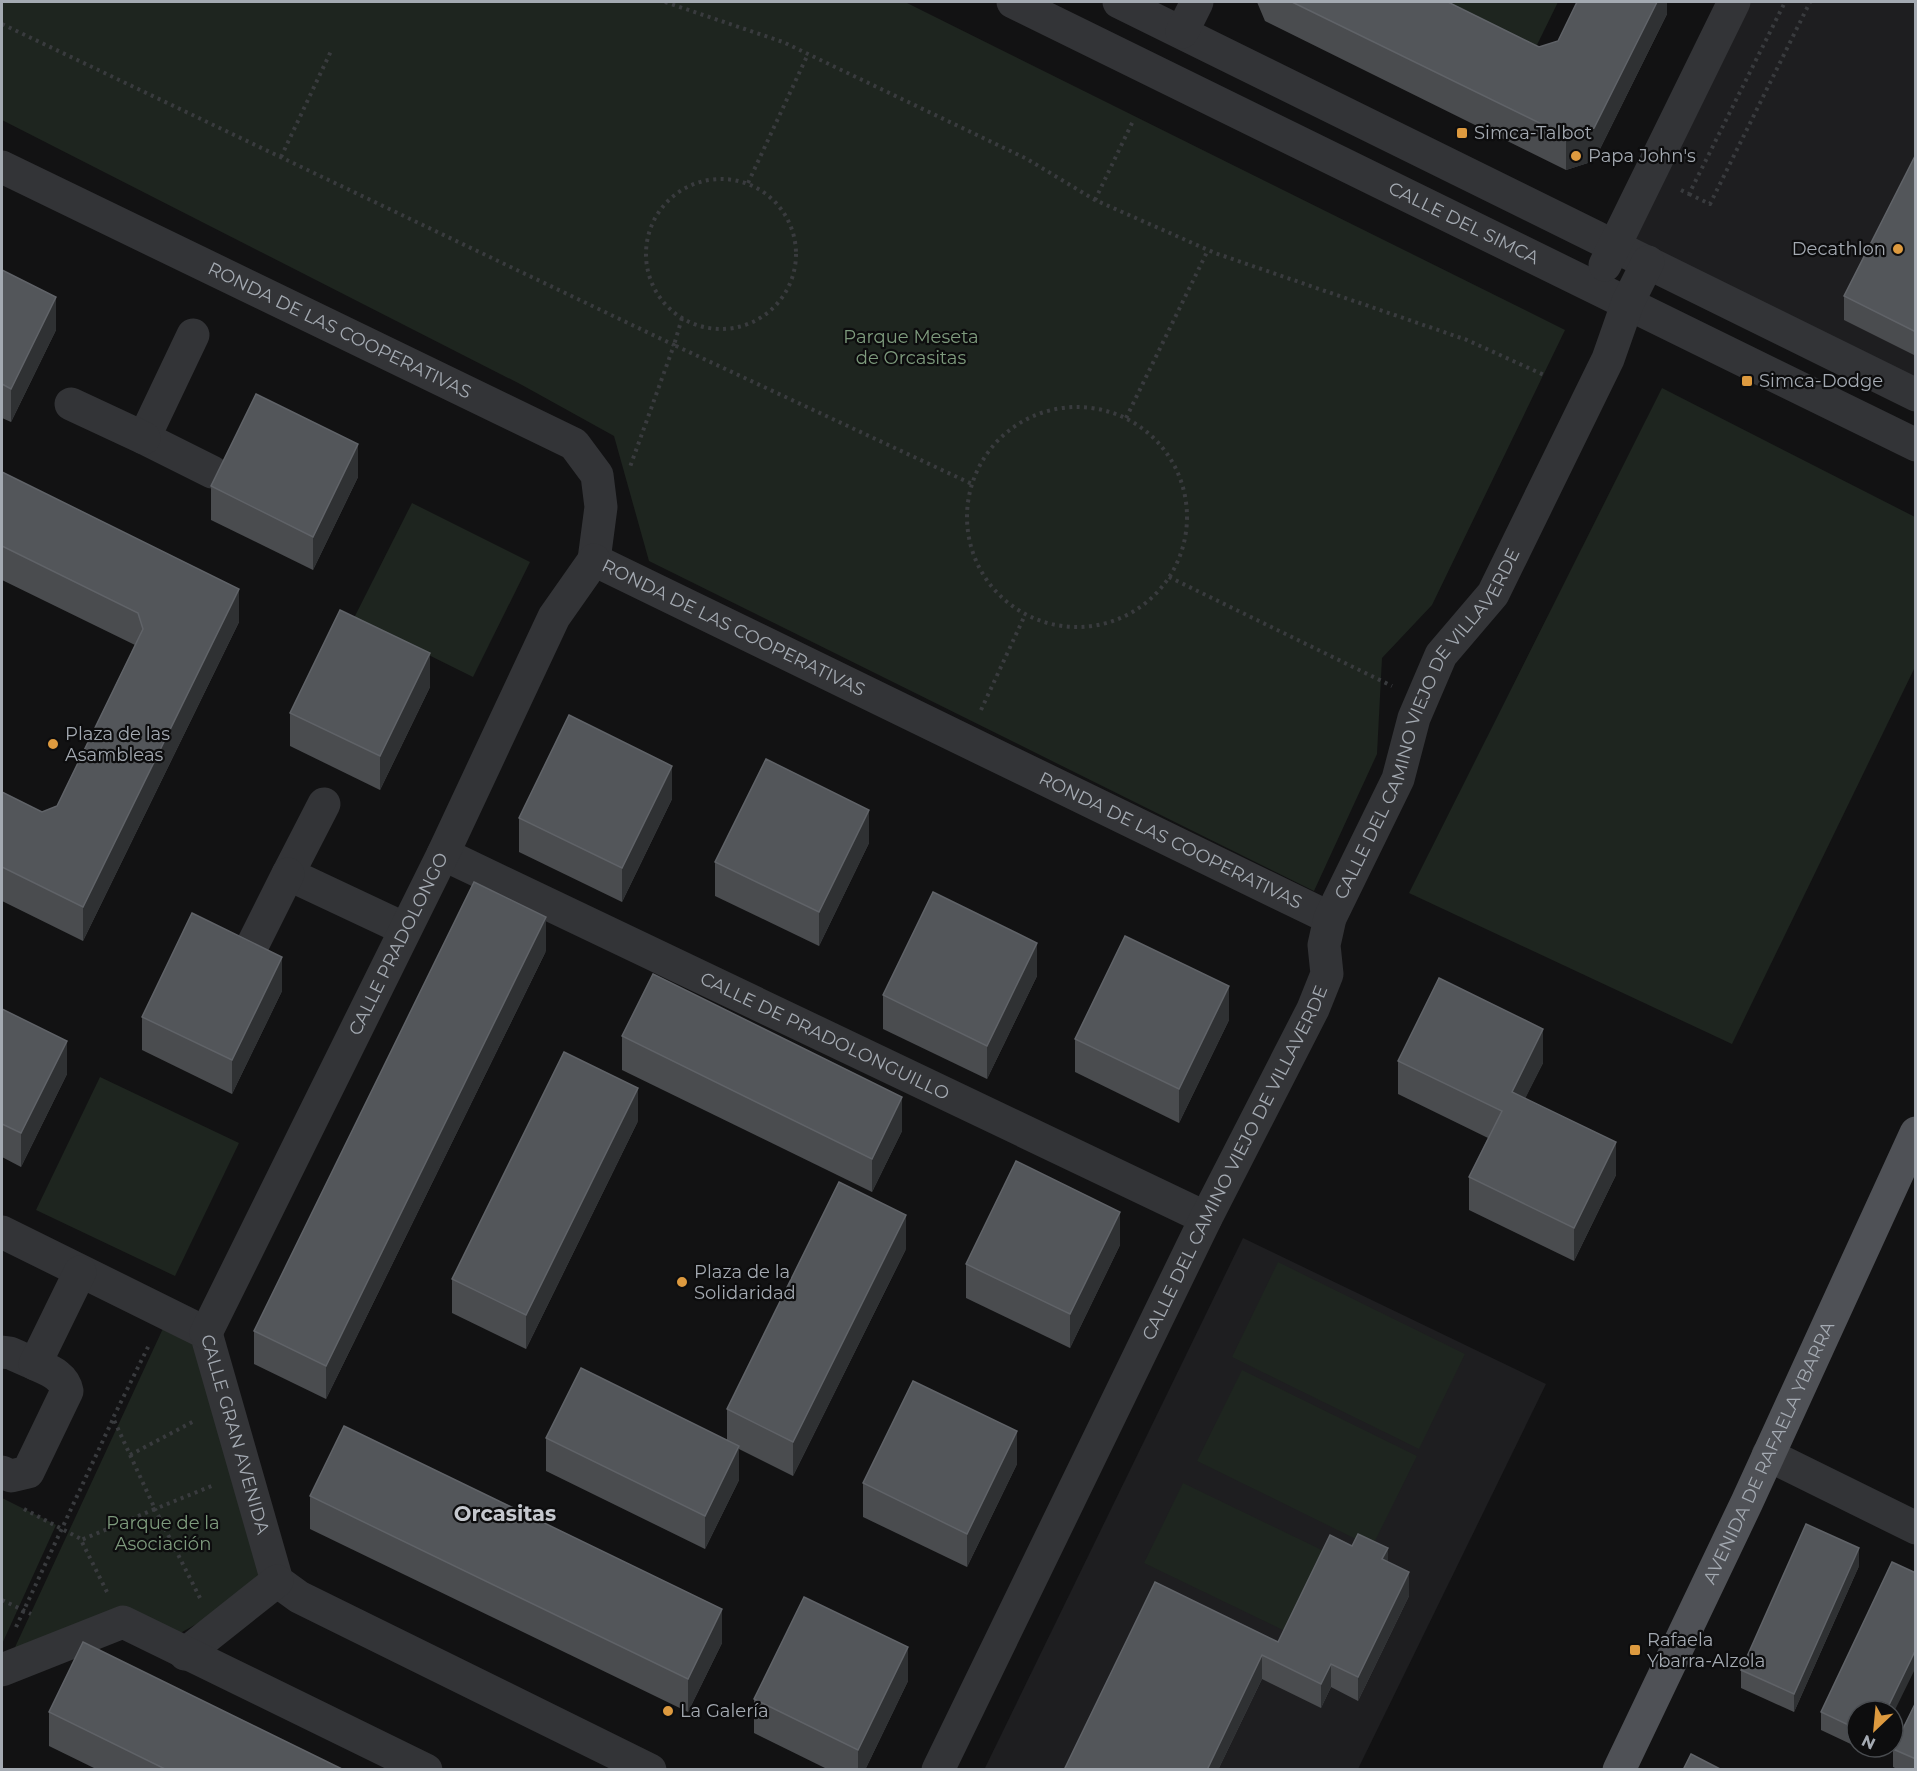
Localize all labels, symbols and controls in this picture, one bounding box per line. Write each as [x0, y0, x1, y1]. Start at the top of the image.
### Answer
place label: Simca-Talbot [1474, 122, 1592, 144]
marker: Simca-Talbot [1455, 126, 1469, 140]
place label: Papa John's [1588, 145, 1696, 167]
marker: Papa John's [1569, 149, 1583, 163]
street label: CALLE DEL SIMCA [1385, 177, 1543, 269]
place label: Decathlon [1792, 238, 1886, 260]
marker: Decathlon [1891, 242, 1905, 256]
street label: RONDA DE LAS COOPERATIVAS [204, 257, 475, 404]
park label: Parque Meseta de Orcasitas [843, 326, 979, 369]
place label: Simca-Dodge [1759, 370, 1883, 392]
marker: Simca-Dodge [1740, 374, 1754, 388]
street label: CALLE DEL CAMINO VIEJO DE VILLAVERDE [1330, 545, 1525, 903]
street label: RONDA DE LAS COOPERATIVAS [598, 555, 869, 701]
place label: Plaza de las Asambleas [65, 723, 170, 766]
marker: Plaza de las Asambleas [46, 737, 60, 751]
street label: RONDA DE LAS COOPERATIVAS [1035, 767, 1306, 914]
street label: CALLE PRADOLONGO [344, 849, 453, 1039]
street label: CALLE DE PRADOLONGUILLO [697, 967, 953, 1105]
street label: CALLE DEL CAMINO VIEJO DE VILLAVERDE [1137, 982, 1332, 1344]
place label: Plaza de la Solidaridad [694, 1261, 796, 1304]
marker: Plaza de la Solidaridad [675, 1275, 689, 1289]
street label: AVENIDA DE RAFAELA YBARRA [1698, 1318, 1839, 1588]
street label: CALLE GRAN AVENIDA [196, 1332, 274, 1537]
district label: Orcasitas [454, 1501, 556, 1526]
park label: Parque de la Asociación [106, 1512, 220, 1555]
place label: Rafaela Ybarra-Alzola [1647, 1629, 1765, 1672]
marker: Rafaela Ybarra-Alzola [1628, 1643, 1642, 1657]
north arrow [1845, 1699, 1905, 1759]
place label: La Galería [680, 1700, 769, 1722]
marker: La Galería [661, 1704, 675, 1718]
text: N [1859, 1731, 1879, 1753]

